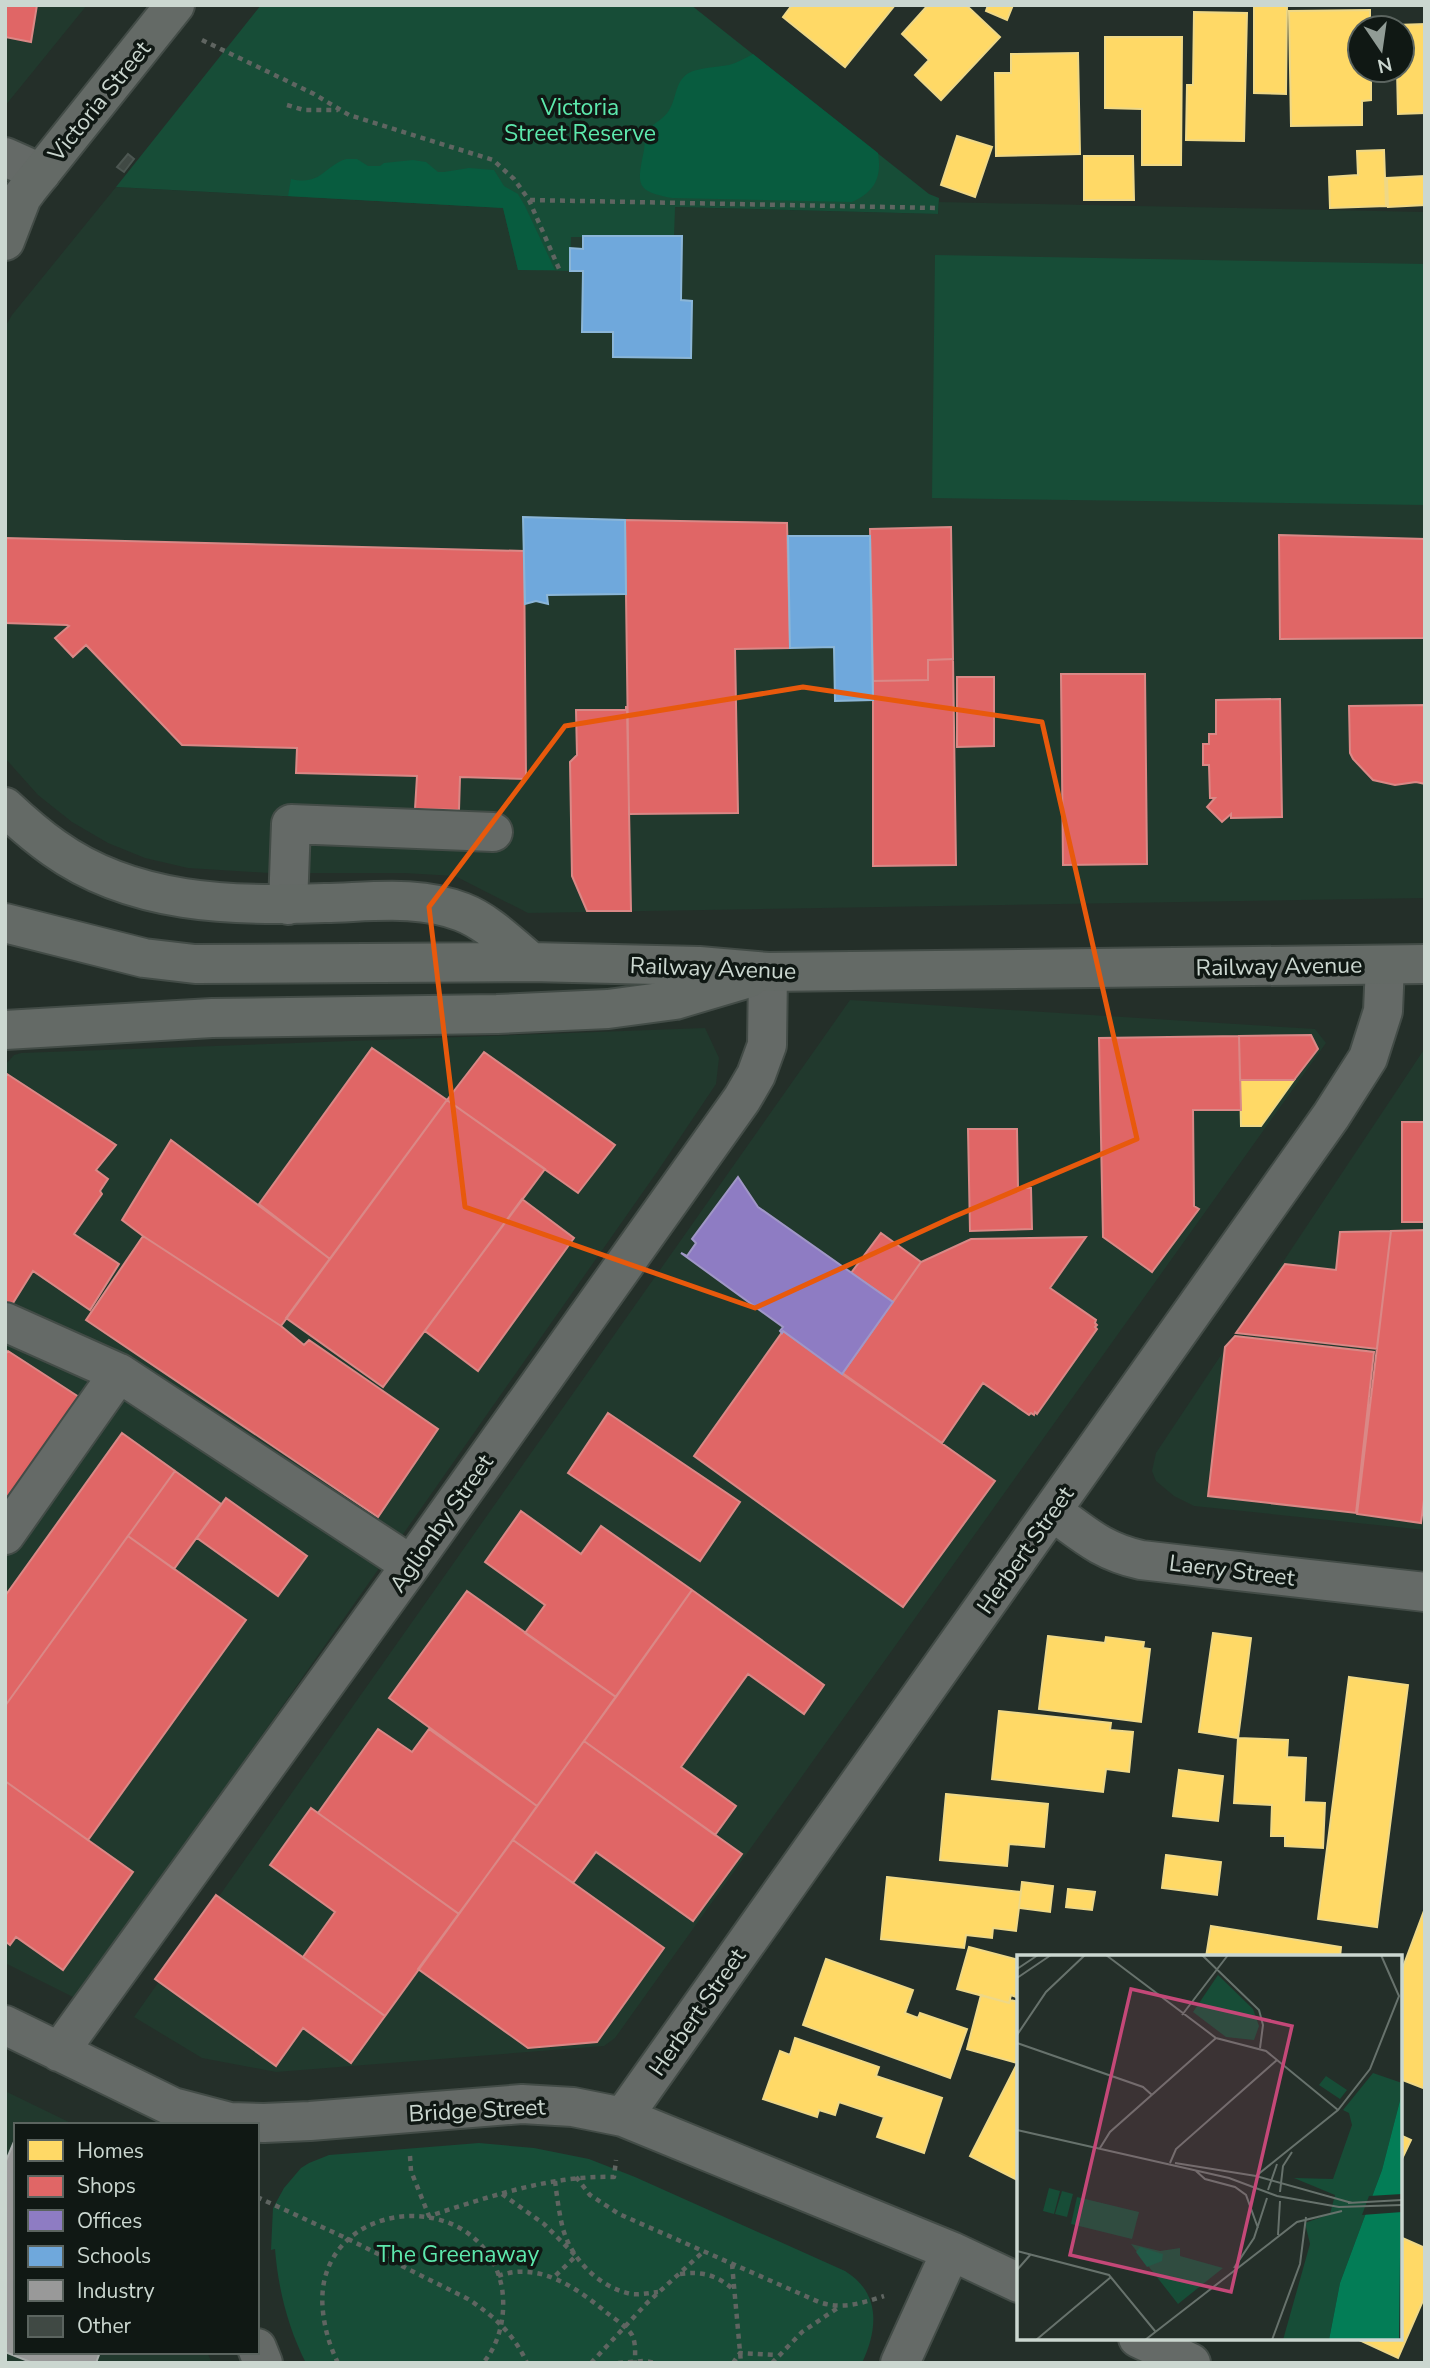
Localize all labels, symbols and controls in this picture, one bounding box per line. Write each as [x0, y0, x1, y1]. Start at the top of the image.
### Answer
north arrow [1346, 14, 1416, 84]
street label: Victoria Street [40, 34, 158, 169]
text: N [1375, 50, 1394, 79]
park label: Victoria Street Reserve [504, 92, 656, 149]
street label: Railway Avenue [629, 950, 797, 987]
street label: Railway Avenue [1195, 950, 1363, 983]
street label: Aglionby Street [382, 1447, 501, 1598]
street label: Herbert Street [970, 1480, 1081, 1620]
street label: Laery Street [1167, 1547, 1297, 1594]
street label: Herbert Street [642, 1942, 753, 2082]
inset map [1017, 1955, 1402, 2340]
street label: Bridge Street [408, 2091, 547, 2130]
legend [14, 2123, 259, 2354]
text: Homes [77, 2137, 144, 2165]
text: Shops [77, 2172, 136, 2200]
text: Offices [77, 2207, 142, 2235]
park label: The Greenaway [377, 2239, 539, 2270]
text: Schools [77, 2242, 151, 2270]
text: Industry [77, 2277, 155, 2305]
text: Other [77, 2312, 132, 2340]

